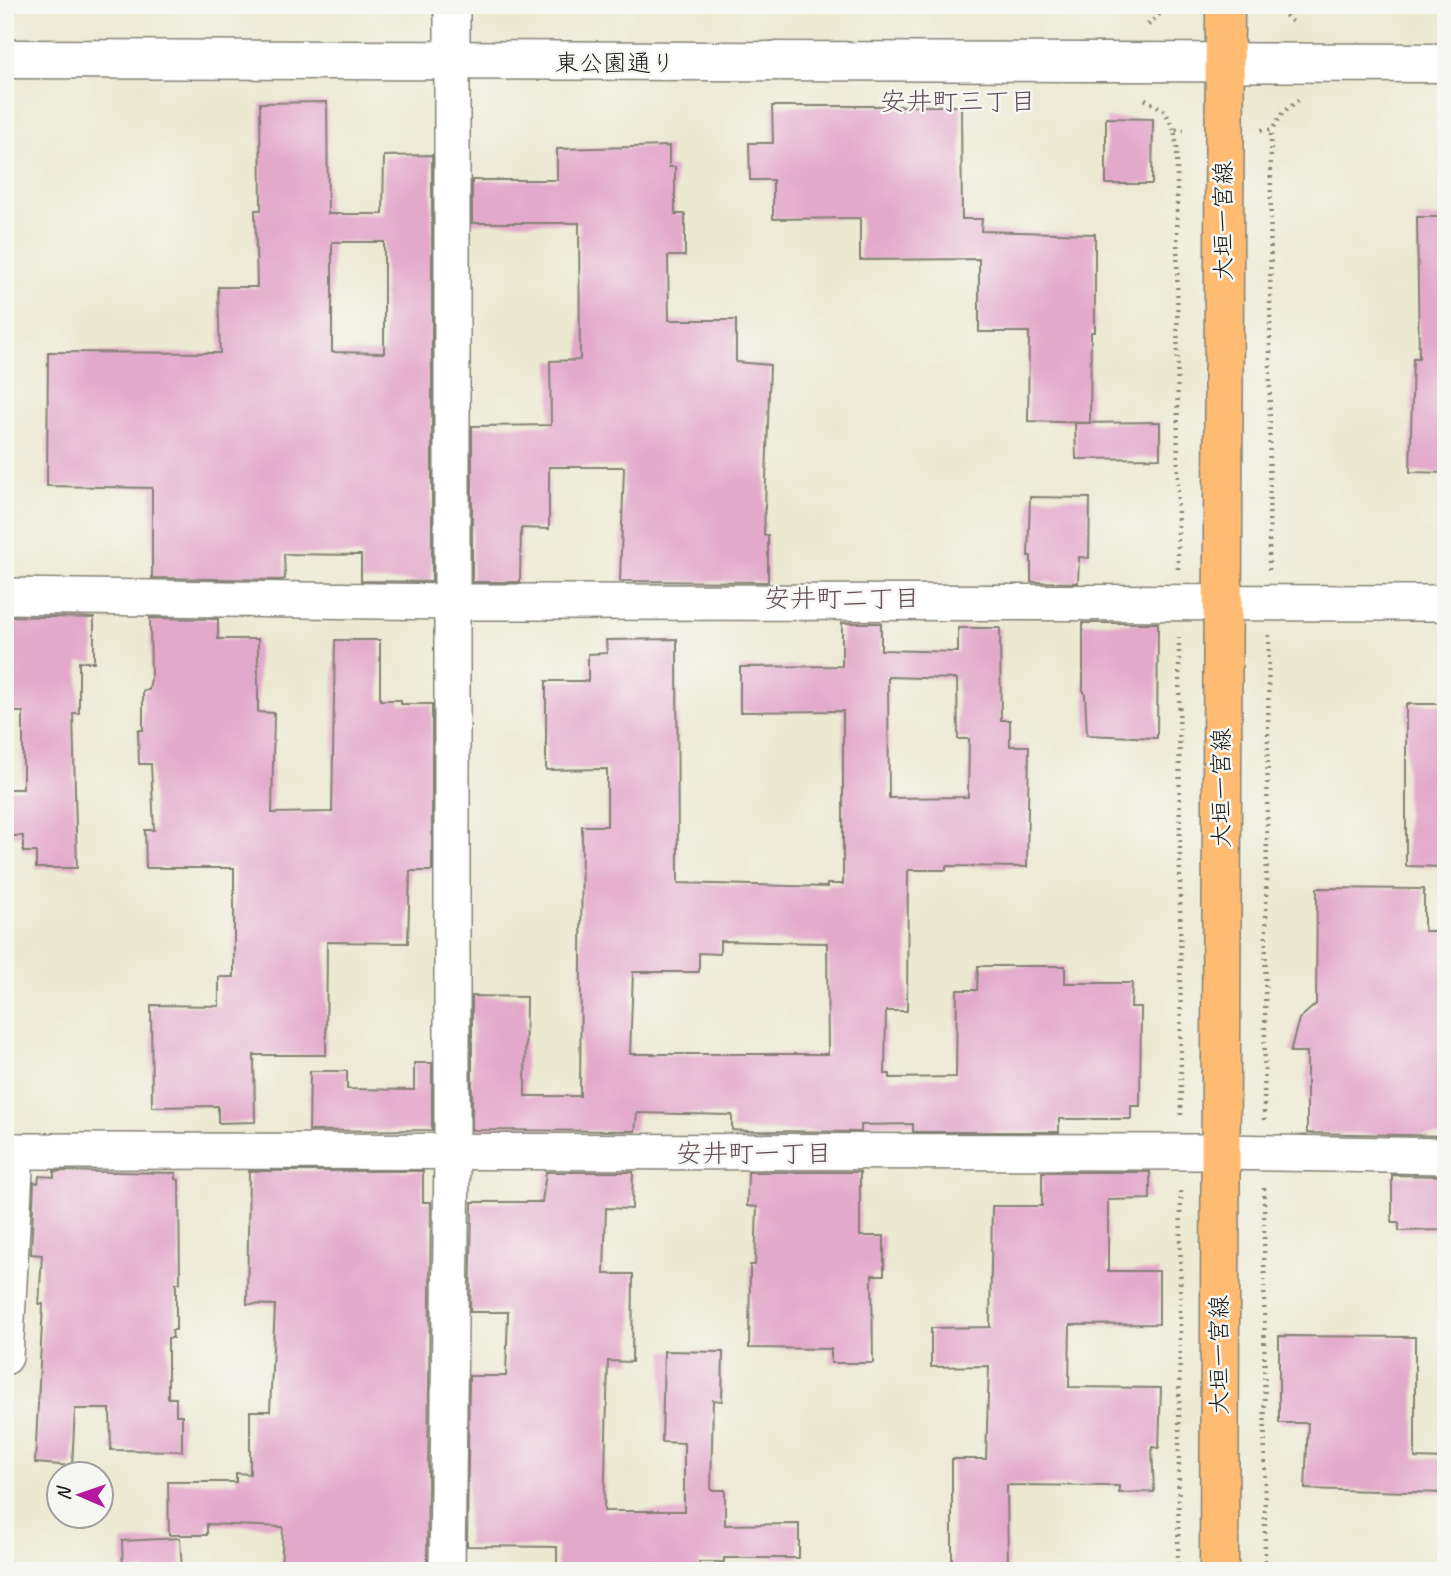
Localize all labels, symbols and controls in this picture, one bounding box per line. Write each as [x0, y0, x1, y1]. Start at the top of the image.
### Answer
street label: 東公園通り [555, 48, 675, 78]
district label: 安井町三丁目 [880, 85, 1036, 118]
street label: 大垣一宮線 [1208, 161, 1238, 281]
district label: 安井町二丁目 [764, 582, 920, 615]
street label: 大垣一宮線 [1206, 728, 1236, 848]
district label: 安井町一丁目 [676, 1137, 832, 1170]
street label: 大垣一宮線 [1204, 1295, 1234, 1415]
north arrow [46, 1460, 116, 1530]
text: N [52, 1485, 76, 1501]

